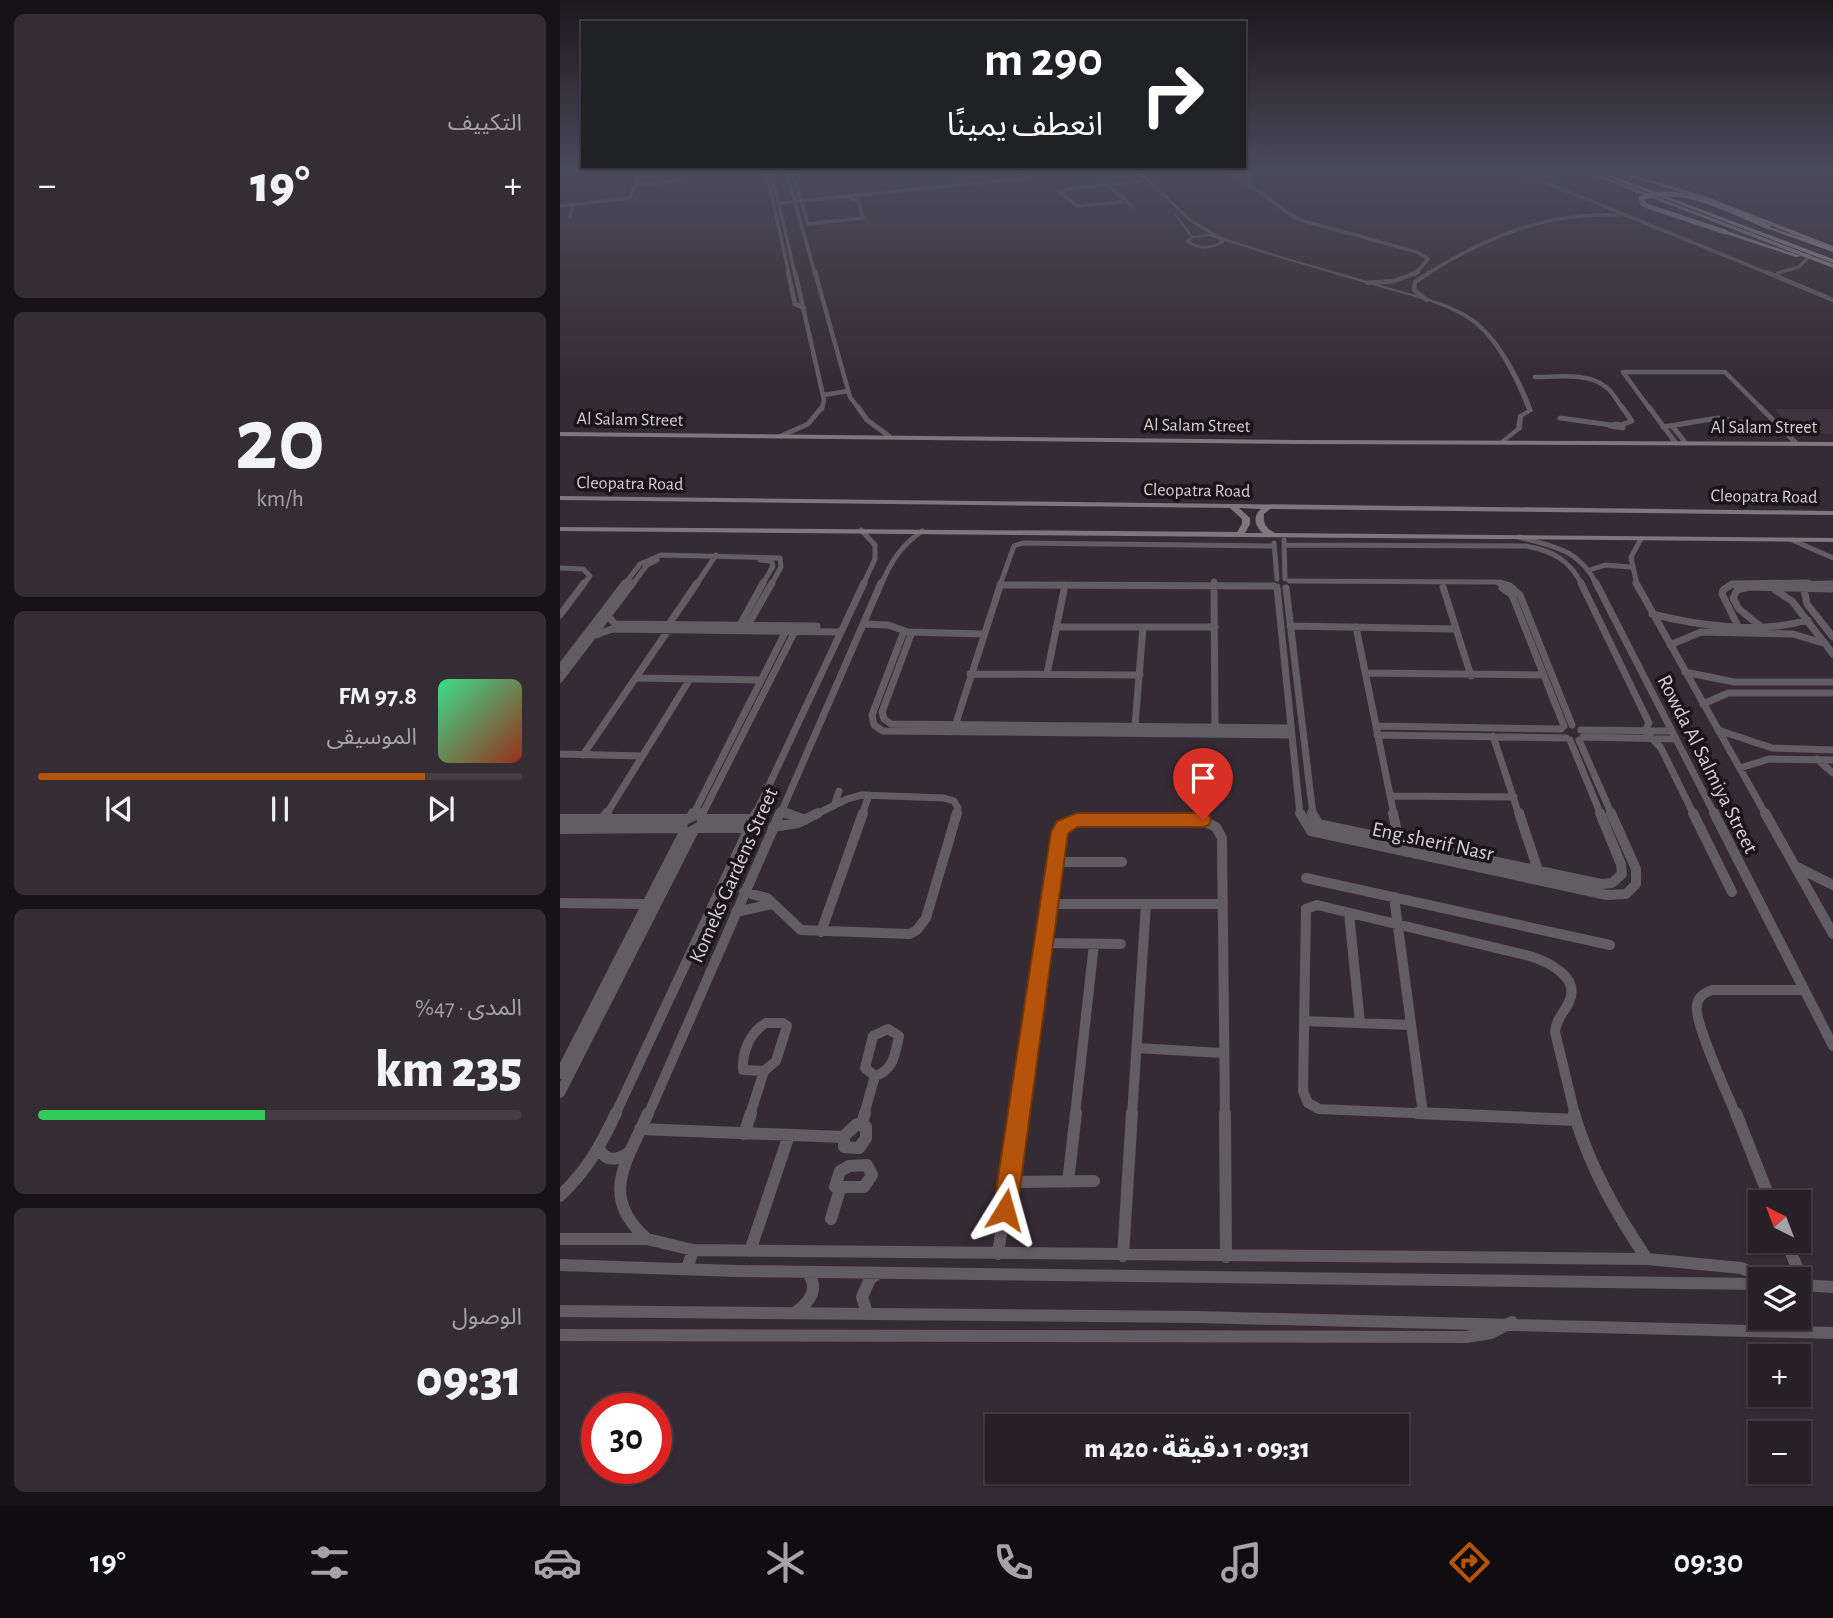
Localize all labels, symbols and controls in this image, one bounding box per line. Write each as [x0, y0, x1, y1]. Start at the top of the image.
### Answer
text: 290 m [984, 36, 1103, 85]
icon: right [1127, 49, 1218, 140]
text: انعطف يمينًا [947, 109, 1103, 141]
text: التكييف [448, 112, 522, 135]
text: 19° [250, 159, 310, 211]
text: − [38, 167, 56, 205]
text: + [504, 167, 522, 205]
text: 20 [235, 395, 325, 486]
street label: Al Salam Street [577, 410, 684, 430]
street label: Al Salam Street [1144, 416, 1251, 436]
street label: Al Salam Street [1711, 419, 1818, 437]
street label: Cleopatra Road [576, 474, 684, 494]
street label: Cleopatra Road [1143, 481, 1251, 501]
street label: Cleopatra Road [1710, 487, 1818, 507]
text: km/h [256, 488, 304, 511]
street label: Rowda Al Salmiya Street [1653, 672, 1762, 857]
text: 97.8 FM [338, 683, 417, 709]
text: الموسيقى [326, 726, 417, 749]
pin [1173, 748, 1233, 820]
icon: arrive [1184, 759, 1222, 797]
street label: Komeks Gardens Street [685, 784, 782, 966]
icon: previous [100, 790, 138, 828]
icon: pause [261, 790, 299, 828]
icon: next [422, 790, 460, 828]
street label: Eng.sherif Nasr [1370, 818, 1496, 865]
text: المدى · 47% [415, 997, 522, 1020]
text: 235 km [375, 1044, 522, 1096]
position arrow [968, 1173, 1042, 1247]
north arrow [1748, 1190, 1811, 1253]
map controls [1748, 1190, 1811, 1484]
button: layers [1748, 1267, 1811, 1330]
text: الوصول [452, 1306, 522, 1329]
button: + [1748, 1344, 1811, 1407]
text: 09:31 [416, 1353, 522, 1405]
speed limit sign: 30 [581, 1393, 672, 1484]
button: − [1748, 1421, 1811, 1484]
text: 09:31 · 1 دقيقة · 420 m [1084, 1436, 1310, 1462]
icon: filters [305, 1538, 354, 1587]
icon: car [533, 1538, 582, 1587]
icon: climate [761, 1538, 810, 1587]
icon: phone [989, 1538, 1038, 1587]
icon: music [1217, 1538, 1266, 1587]
icon: directions [1445, 1538, 1494, 1587]
text: 19° [90, 1546, 126, 1578]
text: 09:30 [1674, 1546, 1743, 1578]

